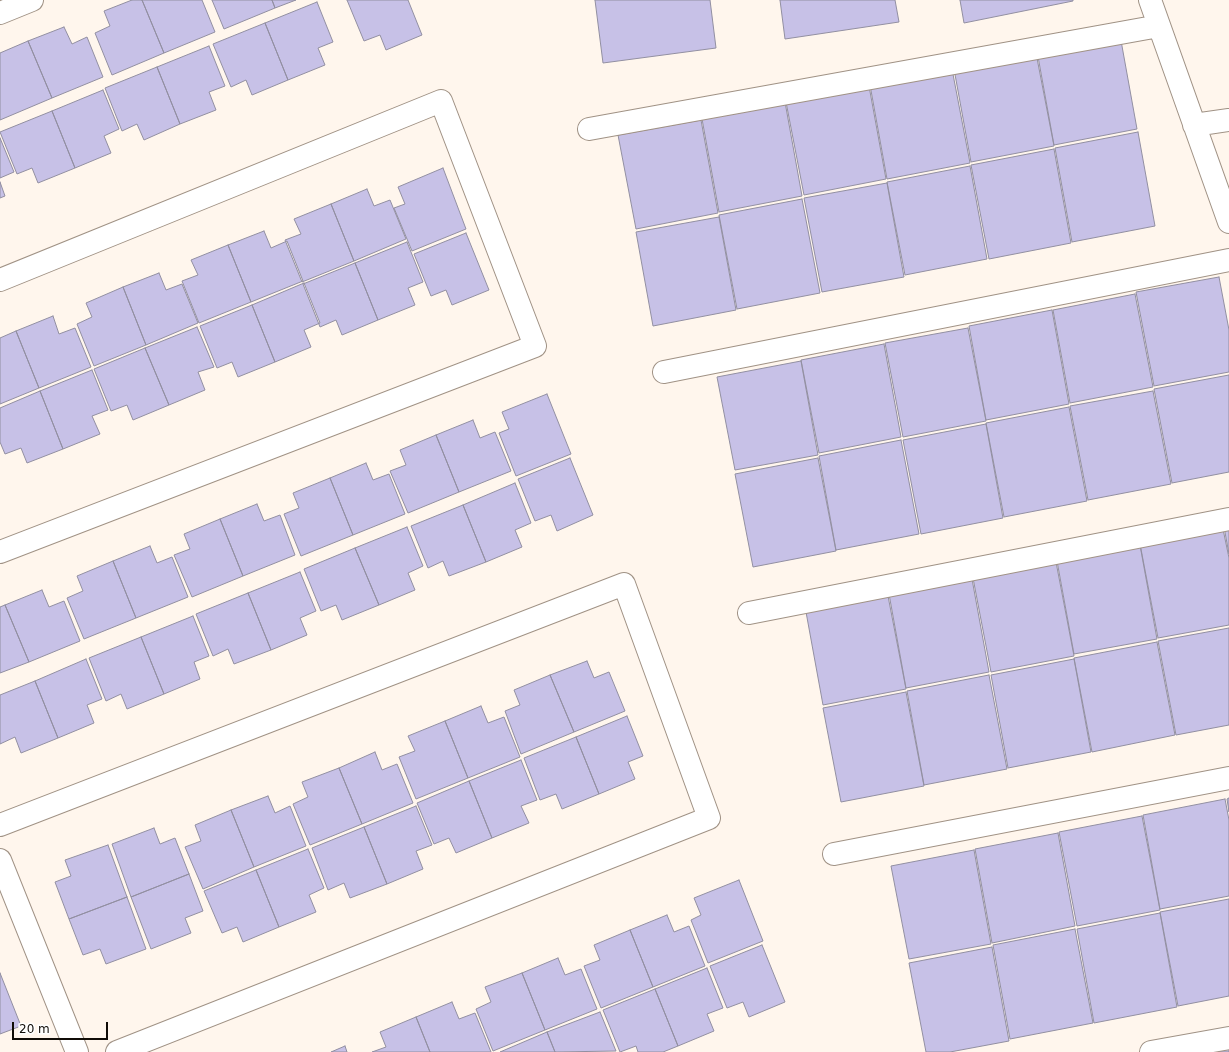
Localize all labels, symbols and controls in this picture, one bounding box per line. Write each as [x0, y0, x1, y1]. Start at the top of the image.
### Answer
scale bar [14, 1014, 110, 1040]
text: 20 m [19, 1022, 50, 1036]

